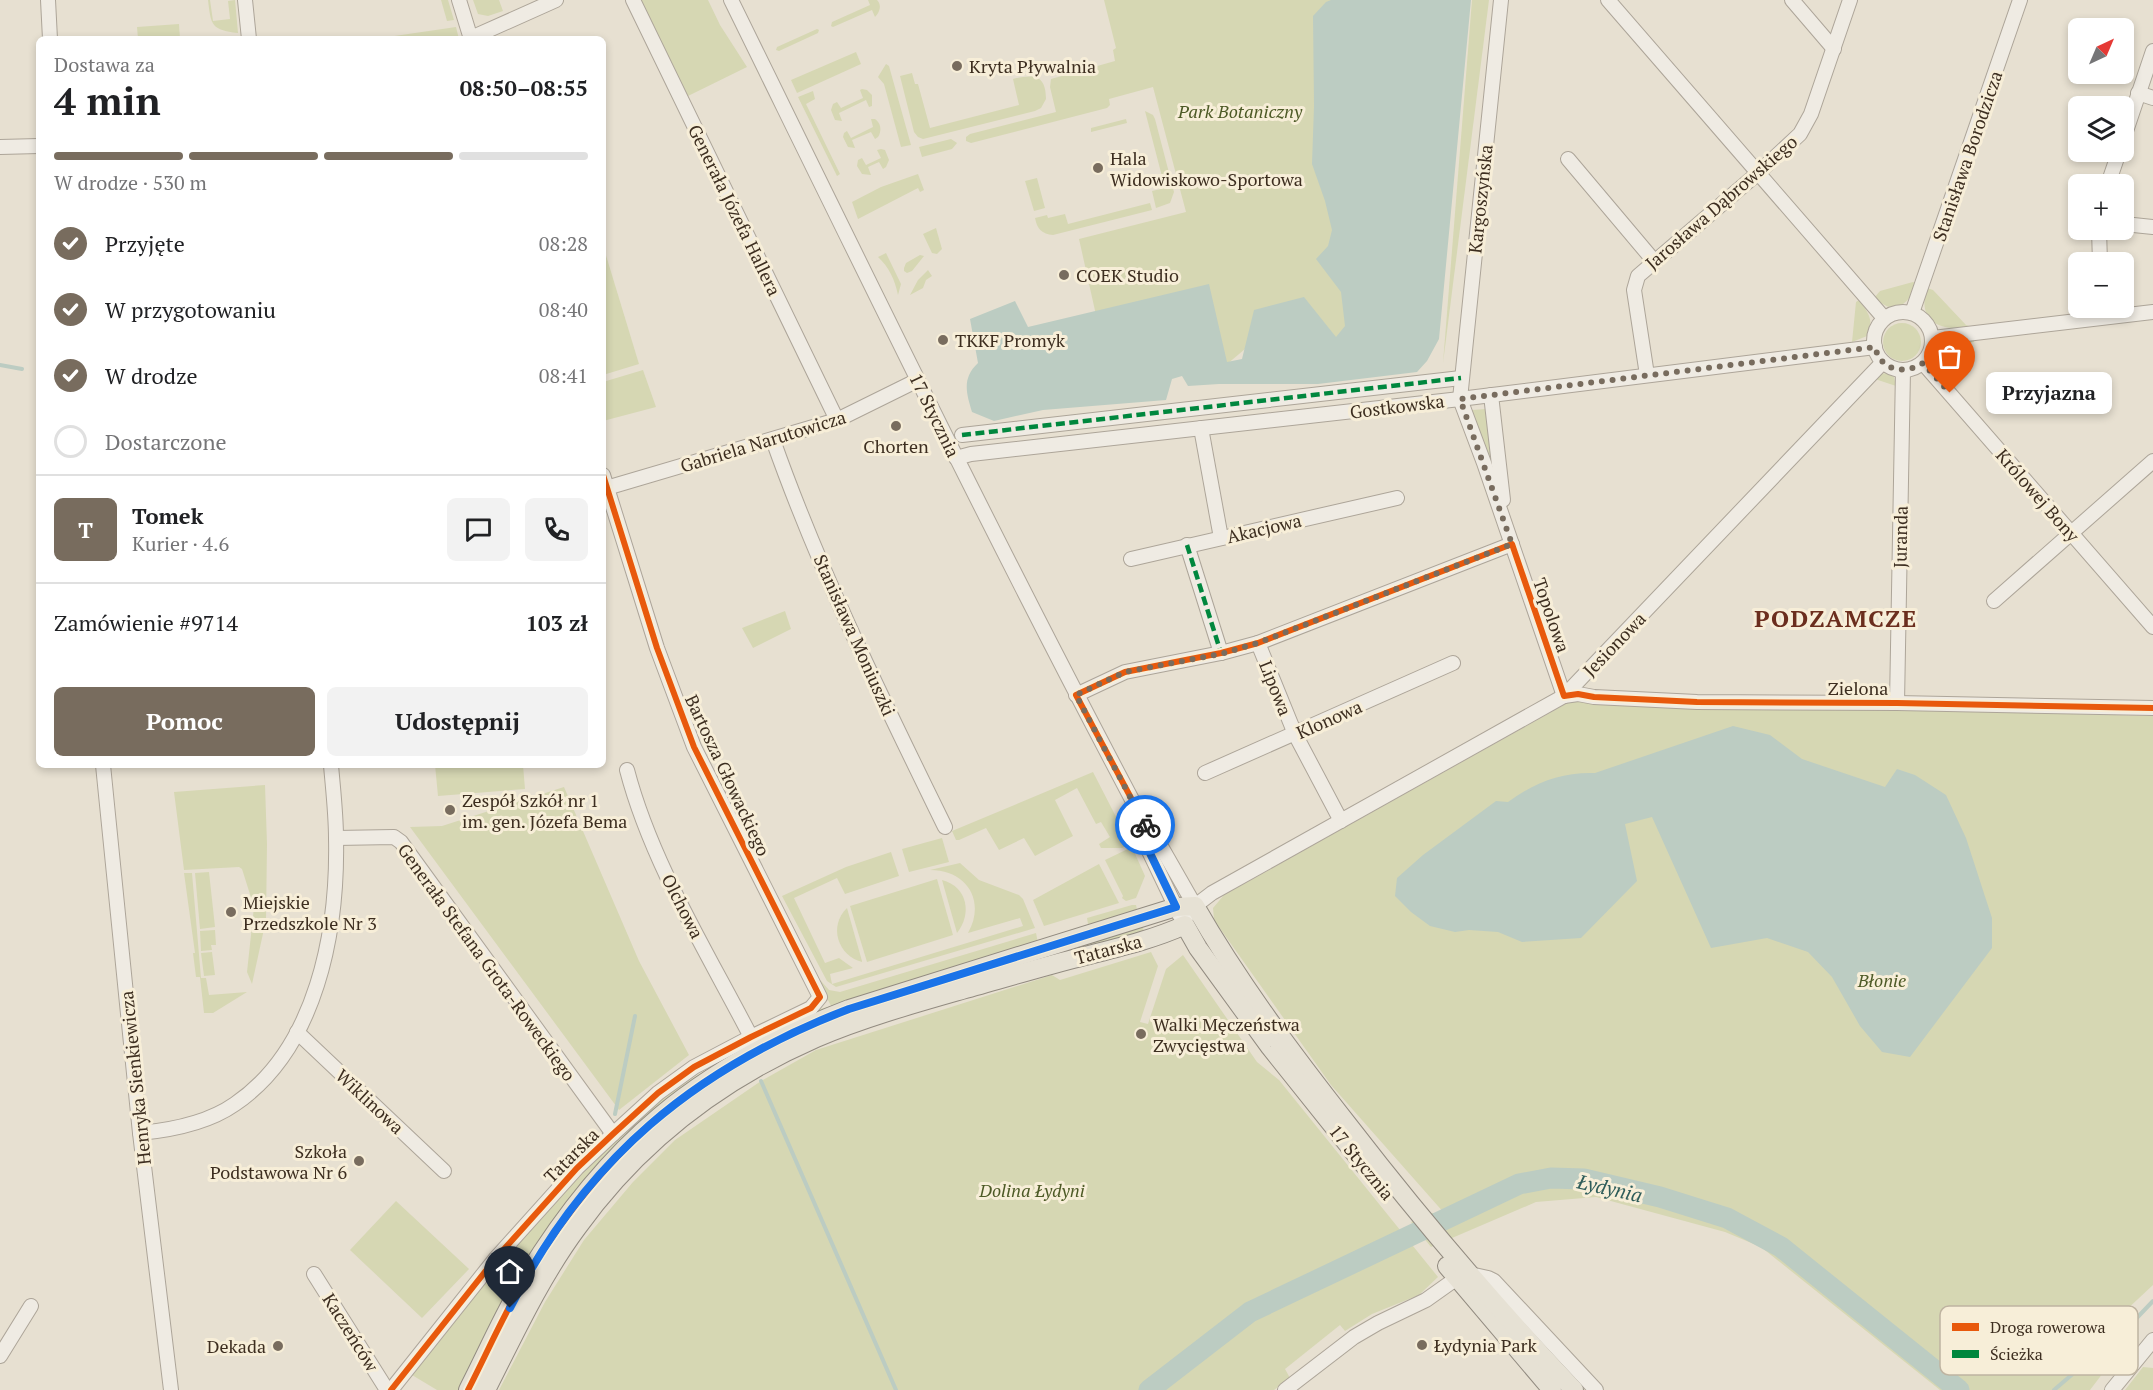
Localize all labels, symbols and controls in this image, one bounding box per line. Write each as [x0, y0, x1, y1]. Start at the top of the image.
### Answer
north arrow [2068, 18, 2134, 84]
map controls [2068, 18, 2134, 318]
text: Dostawa za [54, 51, 155, 78]
place label: Kryta Pływalnia [969, 54, 1096, 78]
marker: Kryta Pływalnia [950, 59, 964, 73]
street label: Stanisława Borodzicza [1927, 68, 2007, 244]
text: 08:50–08:55 [460, 73, 588, 102]
text: 4 min [54, 74, 161, 126]
button: layers [2068, 96, 2134, 162]
park label: Park Botaniczny [1177, 99, 1303, 123]
street label: Generała Józefa Hallera [683, 120, 787, 300]
street label: Jarosława Dąbrowskiego [1640, 129, 1802, 275]
street label: Kargoszyńska [1462, 143, 1498, 255]
place label: Hala Widowiskowo-Sportowa [1110, 146, 1303, 191]
marker: Hala Widowiskowo-Sportowa [1091, 161, 1105, 175]
text: W drodze · 530 m [54, 169, 207, 196]
button: + [2068, 174, 2134, 240]
icon: check [54, 227, 87, 260]
text: Przyjęte [105, 229, 185, 258]
text: 08:28 [539, 230, 588, 257]
button: − [2068, 252, 2134, 318]
place label: COEK Studio [1076, 263, 1179, 287]
marker: COEK Studio [1057, 268, 1071, 282]
icon: check [54, 293, 87, 326]
text: W przygotowaniu [105, 295, 276, 324]
text: 08:40 [539, 296, 588, 323]
place label: TKKF Promyk [955, 328, 1066, 352]
pin [1924, 331, 1975, 393]
marker: TKKF Promyk [936, 333, 950, 347]
icon: bag [1933, 340, 1966, 373]
icon: check [54, 359, 87, 392]
text: W drodze [105, 361, 197, 390]
text: 08:41 [539, 362, 588, 389]
street label: 17 Stycznia [904, 369, 966, 461]
callout: Przyjazna [1986, 372, 2112, 414]
text: Przyjazna [2002, 379, 2096, 406]
street label: Gostkowska [1348, 388, 1446, 424]
street label: Gabriela Narutowicza [677, 404, 849, 478]
marker: Chorten [889, 419, 903, 433]
text: Dostarczone [105, 427, 227, 456]
place label: Chorten [863, 434, 929, 458]
street label: Królowej Bony [1991, 443, 2086, 547]
button: chat [447, 498, 510, 561]
button: phone [525, 498, 588, 561]
text: Tomek [132, 501, 204, 530]
street label: Juranda [1887, 506, 1913, 568]
street label: Akacjowa [1224, 508, 1304, 548]
text: T [78, 515, 93, 544]
text: Kurier · 4.6 [132, 530, 229, 557]
street label: Stanisława Moniuszki [809, 551, 901, 719]
street label: Topolowa [1528, 574, 1576, 656]
district label: PODZAMCZE [1754, 602, 1918, 634]
street label: Jesionowa [1577, 607, 1651, 681]
text: Zamówienie #9714 [54, 608, 238, 637]
text: 103 zł [526, 608, 588, 637]
street label: Lipowa [1254, 657, 1298, 719]
street label: Zielona [1828, 676, 1888, 700]
button: Pomoc [54, 687, 315, 756]
button: Udostępnij [327, 687, 588, 756]
street label: Bartosza Głowackiego [680, 690, 776, 860]
street label: Klonowa [1292, 694, 1366, 744]
place label: Zespół Szkół nr 1 im. gen. Józefa Bema [462, 788, 627, 833]
courier [1115, 795, 1175, 855]
marker: Zespół Szkół nr 1 im. gen. Józefa Bema [443, 803, 457, 817]
icon: bike [1129, 809, 1162, 842]
street label: Generała Stefana Grota-Roweckiego [393, 838, 581, 1086]
street label: Olchowa [657, 870, 709, 942]
place label: Miejskie Przedszkole Nr 3 [243, 890, 377, 935]
marker: Miejskie Przedszkole Nr 3 [224, 905, 238, 919]
street label: Tatarska [1072, 929, 1144, 969]
park label: Błonie [1857, 968, 1906, 992]
street label: Henryka Sienkiewicza [114, 990, 156, 1166]
place label: Walki Męczeństwa Zwycięstwa [1153, 1012, 1300, 1057]
marker: Walki Męczeństwa Zwycięstwa [1134, 1027, 1148, 1041]
street label: Wiklinowa [331, 1063, 409, 1139]
street label: 17 Stycznia [1324, 1119, 1400, 1205]
street label: Tatarska [538, 1122, 604, 1188]
place label: Szkoła Podstawowa Nr 6 [210, 1139, 347, 1184]
marker: Szkoła Podstawowa Nr 6 [352, 1154, 366, 1168]
water label: Łydynia [1574, 1167, 1645, 1209]
park label: Dolina Łydyni [978, 1178, 1085, 1202]
pin [484, 1246, 535, 1308]
icon: home [493, 1255, 526, 1288]
street label: Kaczeńców [318, 1288, 385, 1376]
legend [1940, 1306, 2138, 1375]
text: Droga rowerowa [1990, 1316, 2106, 1338]
place label: Łydynia Park [1434, 1333, 1537, 1357]
place label: Dekada [207, 1334, 266, 1358]
marker: Łydynia Park [1415, 1338, 1429, 1352]
marker: Dekada [271, 1339, 285, 1353]
text: Ścieżka [1990, 1343, 2043, 1365]

